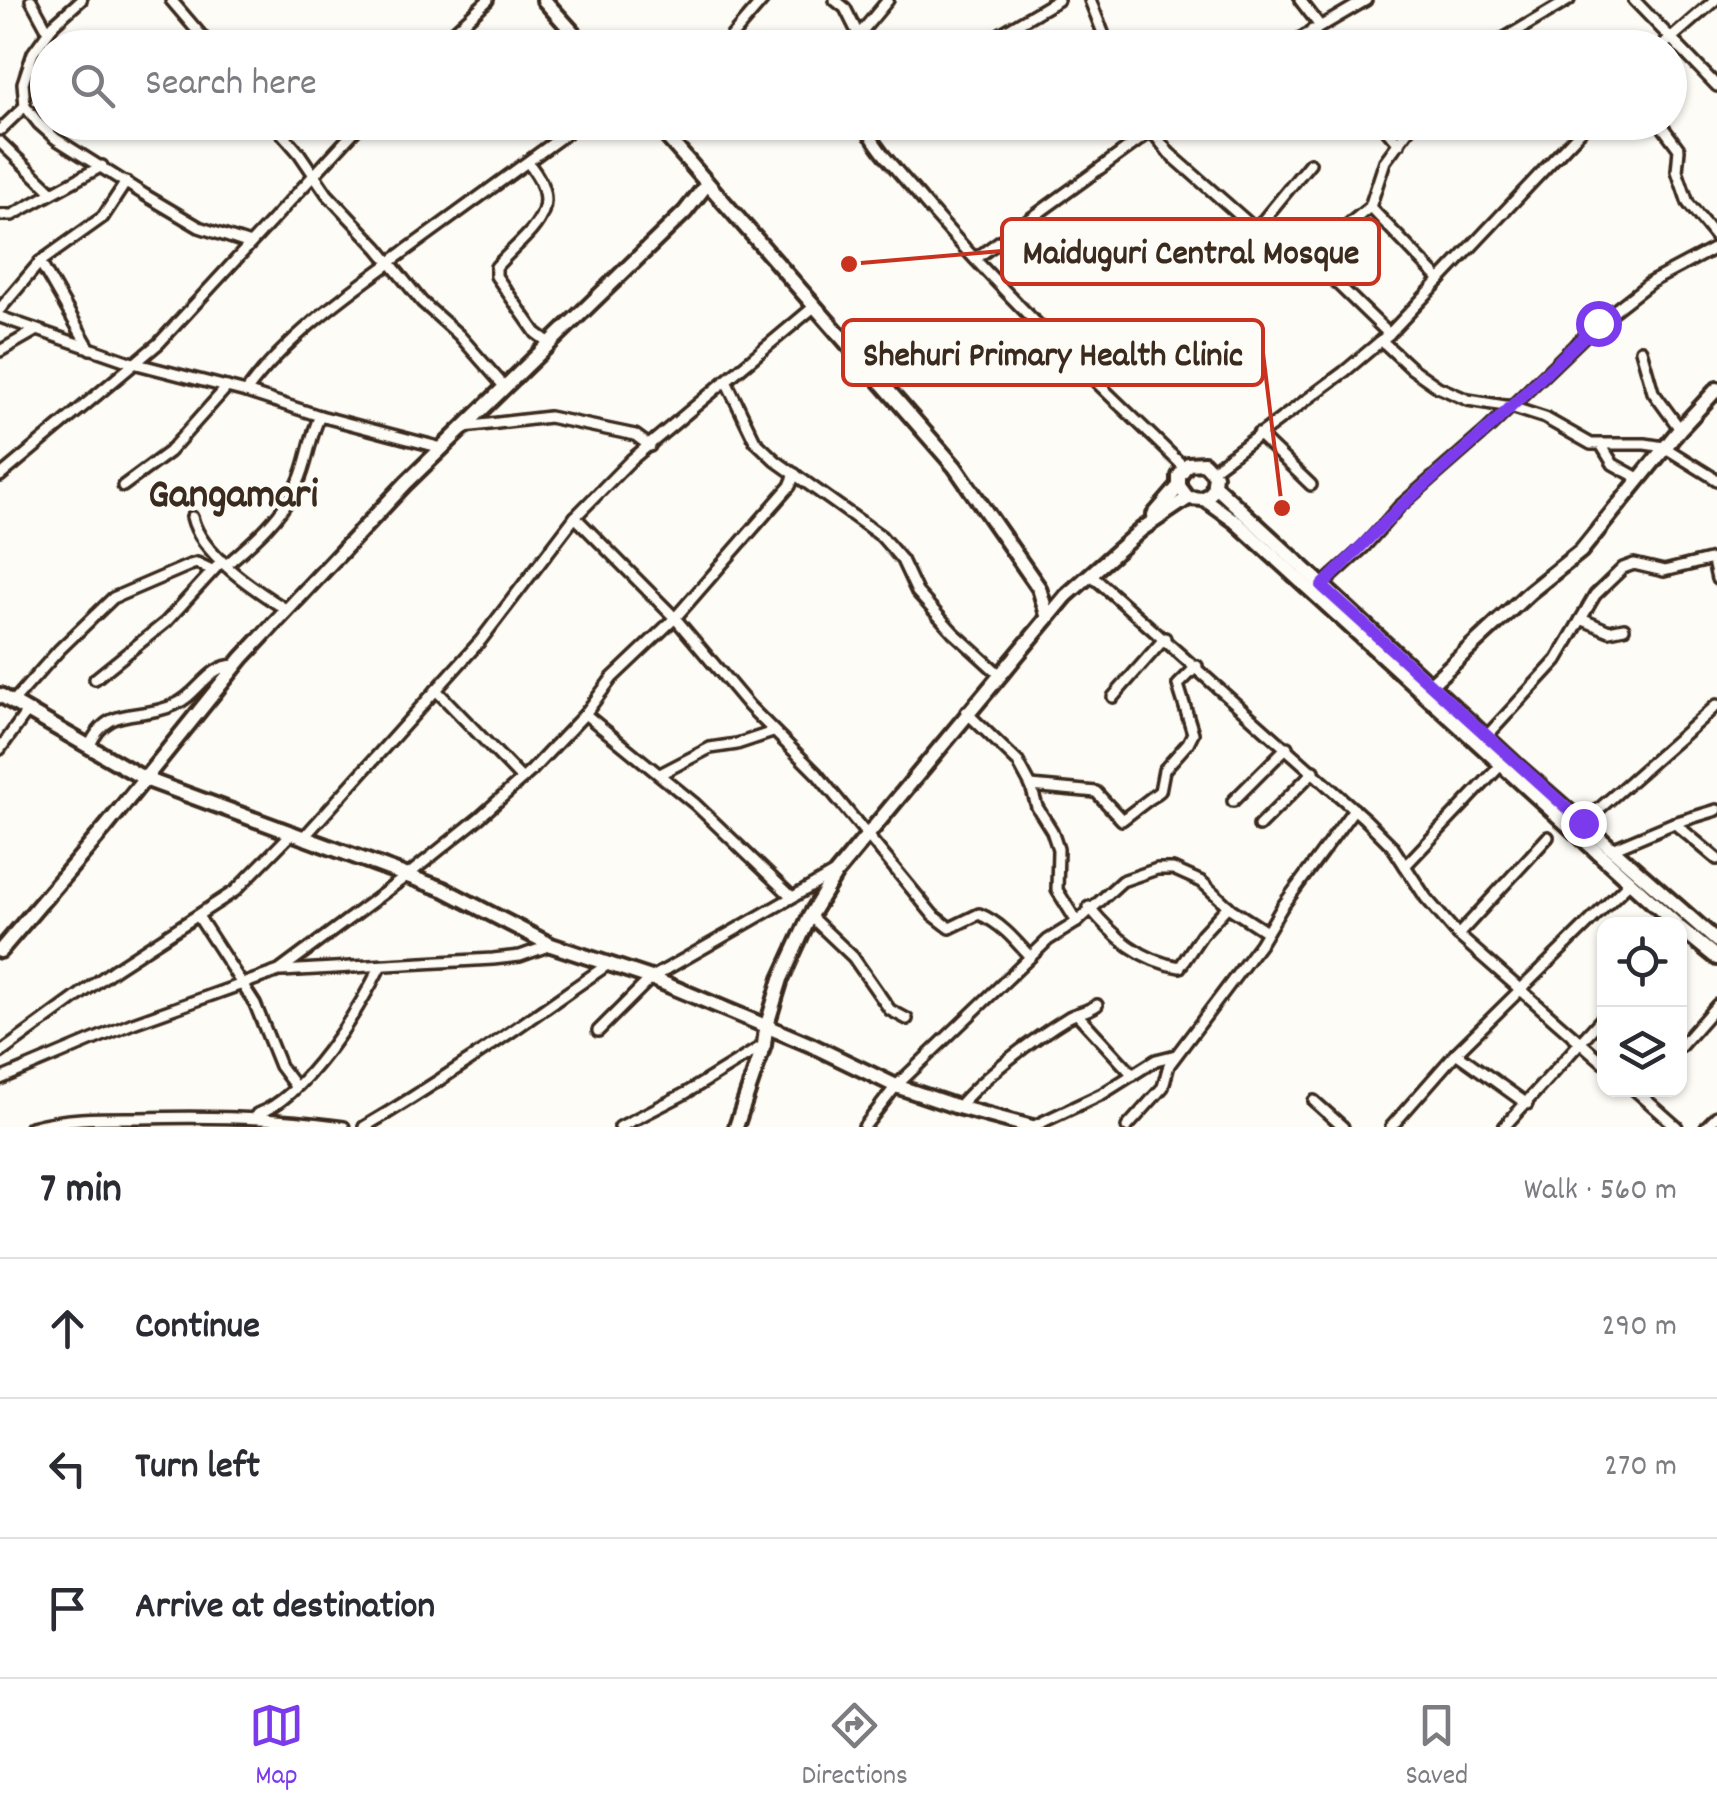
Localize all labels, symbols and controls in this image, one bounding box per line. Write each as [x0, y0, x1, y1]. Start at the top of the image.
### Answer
search box [30, 30, 1687, 140]
icon: search [65, 58, 120, 113]
text: Search here [145, 58, 317, 113]
callout: Maiduguri Central Mosque [1002, 219, 1379, 284]
text: Maiduguri Central Mosque [1022, 231, 1360, 281]
route start [1576, 301, 1622, 347]
callout: Shehuri Primary Health Clinic [843, 320, 1263, 385]
text: Shehuri Primary Health Clinic [863, 333, 1243, 383]
district label: Gangamari [148, 468, 318, 528]
route end [1561, 801, 1607, 847]
map controls [1597, 917, 1687, 1097]
button: locate [1597, 917, 1687, 1007]
button: layers [1597, 1007, 1687, 1097]
text: 7 min [40, 1162, 122, 1222]
text: Walk · 560 m [1524, 1169, 1677, 1215]
icon: ahead [40, 1301, 95, 1356]
text: Continue [135, 1301, 260, 1356]
text: 290 m [1602, 1305, 1677, 1351]
icon: left [40, 1441, 95, 1496]
text: Turn left [135, 1441, 260, 1496]
text: 270 m [1604, 1445, 1677, 1491]
icon: arrive [40, 1581, 95, 1636]
text: Arrive at destination [135, 1581, 435, 1636]
tab: Map [249, 1698, 304, 1798]
tab: Directions [802, 1698, 908, 1798]
tab: Saved [1406, 1698, 1468, 1798]

